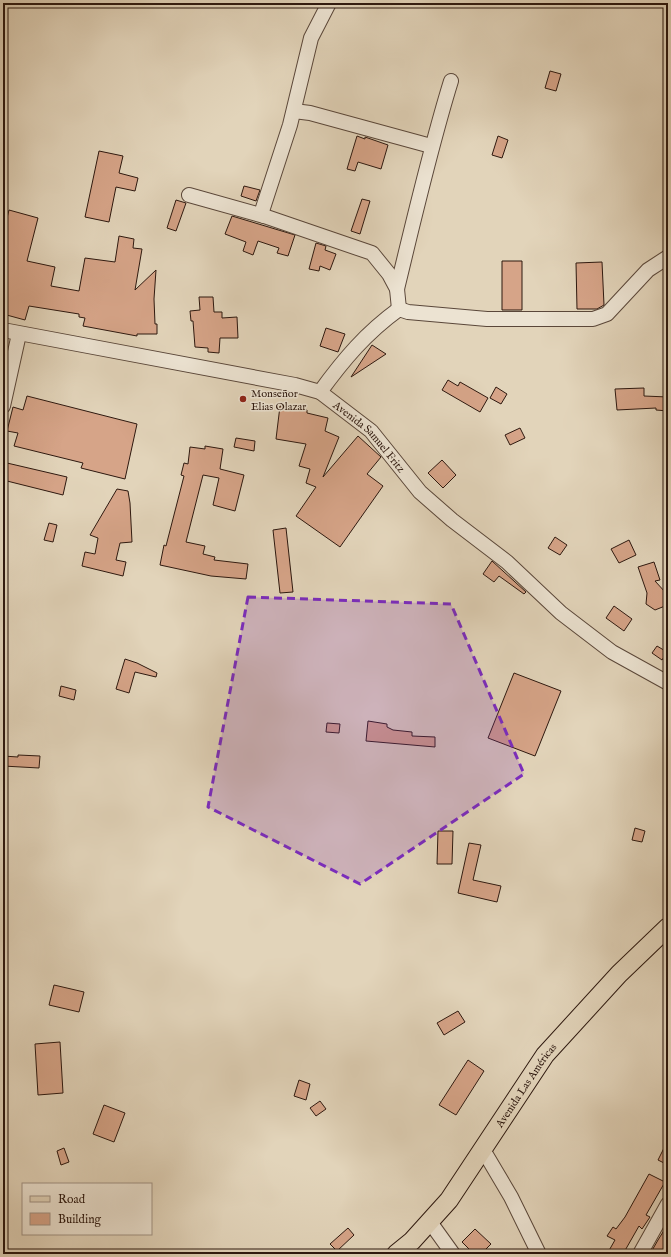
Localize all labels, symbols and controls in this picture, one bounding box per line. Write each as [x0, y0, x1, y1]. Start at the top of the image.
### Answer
place label: Monseñor Elias Olazar [251, 387, 306, 414]
marker: Monseñor Elias Olazar [238, 394, 248, 404]
street label: Avenida Samuel Fritz [329, 398, 408, 476]
street label: Avenida Las Américas [492, 1041, 560, 1131]
legend [22, 1183, 152, 1235]
text: Road [58, 1192, 86, 1207]
text: Building [58, 1212, 102, 1227]

